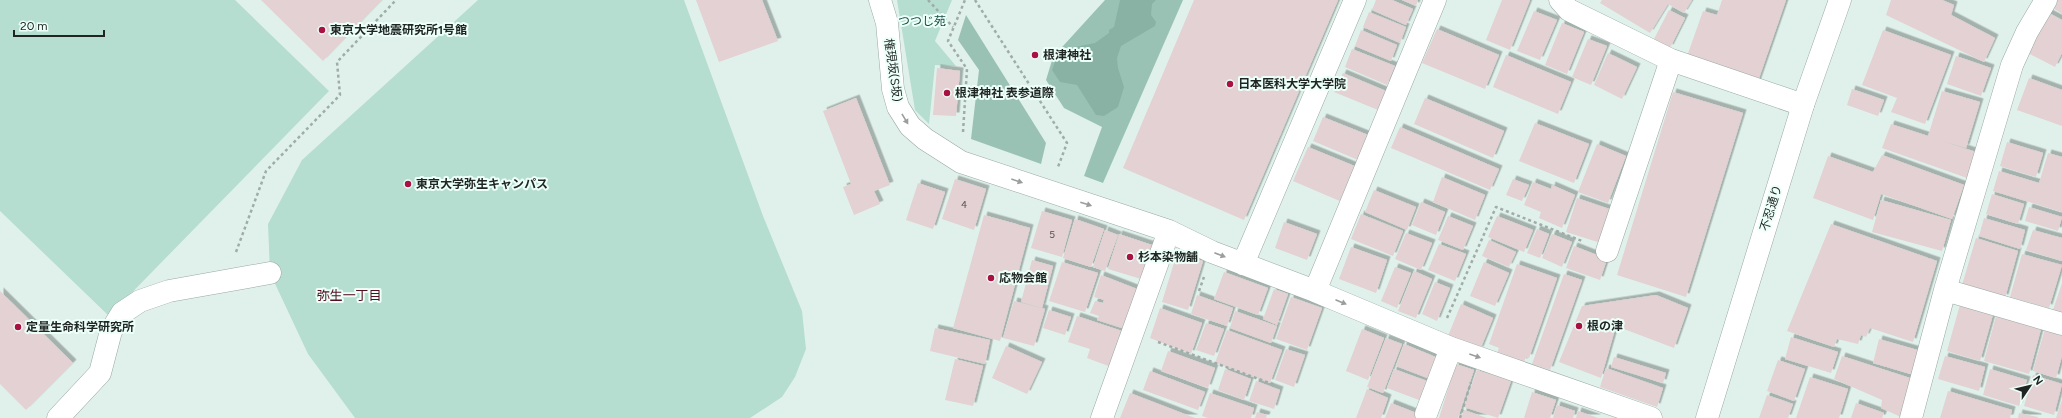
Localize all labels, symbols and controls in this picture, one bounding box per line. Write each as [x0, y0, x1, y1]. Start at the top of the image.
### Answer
scale bar [14, 12, 104, 38]
park label: つつじ苑 [898, 14, 946, 28]
text: 20 m [20, 19, 48, 33]
place label: 東京大学地震研究所1号館 [330, 23, 467, 37]
marker: 東京大学地震研究所1号館 [317, 25, 327, 35]
street label: 権現坂(S坂) [882, 37, 904, 103]
place label: 根津神社 [1043, 48, 1091, 62]
marker: 根津神社 [1030, 50, 1040, 60]
place label: 日本医科大学大学院 [1238, 77, 1346, 91]
marker: 日本医科大学大学院 [1225, 79, 1235, 89]
place label: 根津神社 表参道際 [955, 86, 1055, 100]
marker: 根津神社 表参道際 [942, 88, 952, 98]
one-way arrow [902, 113, 909, 125]
place label: 東京大学弥生キャンパス [416, 177, 548, 191]
one-way arrow [1011, 178, 1023, 184]
marker: 東京大学弥生キャンパス [403, 179, 413, 189]
street label: 不忍通り [1757, 183, 1785, 233]
house number: 4 [961, 198, 967, 211]
one-way arrow [1080, 201, 1092, 207]
house number: 5 [1049, 228, 1055, 241]
place label: 杉本染物舗 [1138, 250, 1198, 264]
marker: 杉本染物舗 [1125, 252, 1135, 262]
one-way arrow [1215, 252, 1227, 258]
place label: 応物会館 [999, 271, 1047, 285]
marker: 応物会館 [986, 273, 996, 283]
district label: 弥生一丁目 [316, 288, 382, 303]
one-way arrow [1336, 299, 1347, 305]
place label: 根の津 [1587, 319, 1623, 333]
place label: 定量生命科学研究所 [26, 320, 134, 334]
marker: 根の津 [1574, 321, 1584, 331]
marker: 定量生命科学研究所 [13, 322, 23, 332]
one-way arrow [1469, 353, 1481, 359]
north arrow [2010, 366, 2050, 406]
text: N [2030, 373, 2046, 388]

